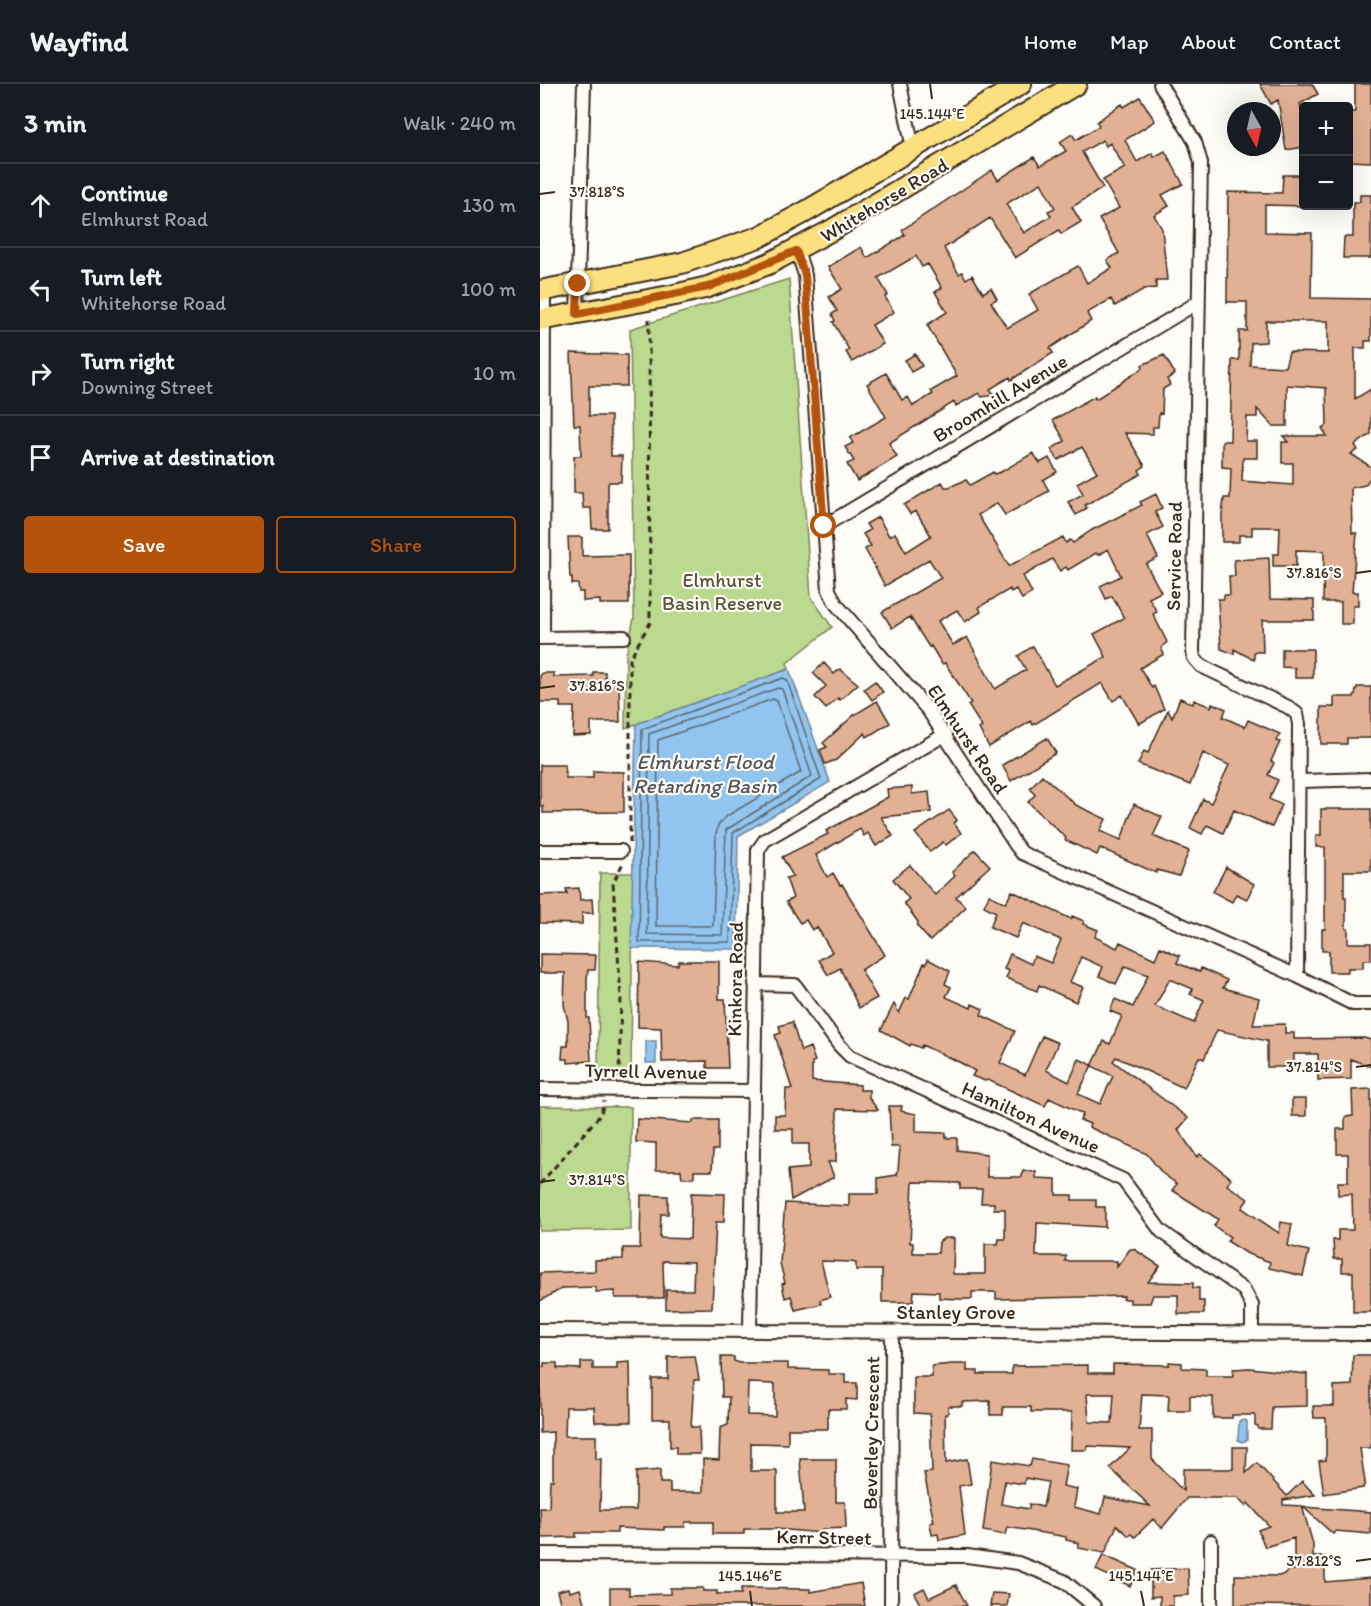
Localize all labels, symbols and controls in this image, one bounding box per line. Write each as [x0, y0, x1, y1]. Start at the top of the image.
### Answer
text: Wayfind [30, 24, 128, 58]
text: Home [1024, 29, 1077, 54]
text: Map [1110, 29, 1149, 54]
text: About [1182, 29, 1236, 54]
text: Contact [1269, 29, 1341, 54]
north arrow [1227, 102, 1281, 156]
map controls [1299, 102, 1353, 210]
button: + [1299, 102, 1353, 156]
text: 145.144°E [899, 105, 965, 123]
text: 3 min [24, 107, 86, 139]
text: Walk · 240 m [403, 111, 516, 135]
street label: Whitehorse Road [816, 152, 952, 248]
button: − [1299, 156, 1353, 210]
text: Continue [81, 180, 168, 207]
text: 37.818°S [569, 183, 625, 201]
icon: ahead [24, 189, 57, 222]
text: 130 m [462, 193, 516, 217]
text: Elmhurst Road [81, 207, 208, 231]
text: Turn left [81, 264, 162, 291]
route end [564, 270, 590, 296]
icon: left [24, 273, 57, 306]
text: 100 m [461, 277, 516, 301]
text: Whitehorse Road [81, 291, 226, 315]
text: Turn right [81, 348, 175, 375]
street label: Broomhill Avenue [929, 348, 1071, 448]
icon: right [24, 357, 57, 390]
text: 10 m [473, 361, 516, 385]
text: Downing Street [81, 375, 213, 399]
icon: arrive [24, 441, 57, 474]
text: Arrive at destination [81, 444, 275, 471]
street label: Service Road [1161, 501, 1187, 611]
route start [810, 512, 836, 538]
button: Save [24, 516, 264, 573]
button: Share [276, 516, 516, 573]
text: 37.816°S [1286, 564, 1342, 582]
park label: Elmhurst Basin Reserve [662, 568, 782, 615]
text: 37.816°S [569, 677, 625, 695]
street label: Elmhurst Road [923, 680, 1013, 798]
water label: Elmhurst Flood Retarding Basin [633, 749, 777, 798]
street label: Kinkora Road [722, 921, 748, 1037]
street label: Tyrrell Avenue [584, 1058, 708, 1084]
text: 37.814°S [1286, 1058, 1342, 1076]
street label: Hamilton Avenue [958, 1076, 1104, 1158]
text: 37.814°S [569, 1171, 625, 1189]
street label: Stanley Grove [896, 1300, 1016, 1324]
street label: Beverley Crescent [858, 1356, 884, 1510]
street label: Kerr Street [776, 1524, 872, 1550]
text: 37.812°S [1286, 1552, 1342, 1570]
text: 145.146°E [718, 1567, 782, 1585]
text: 145.144°E [1108, 1567, 1174, 1585]

